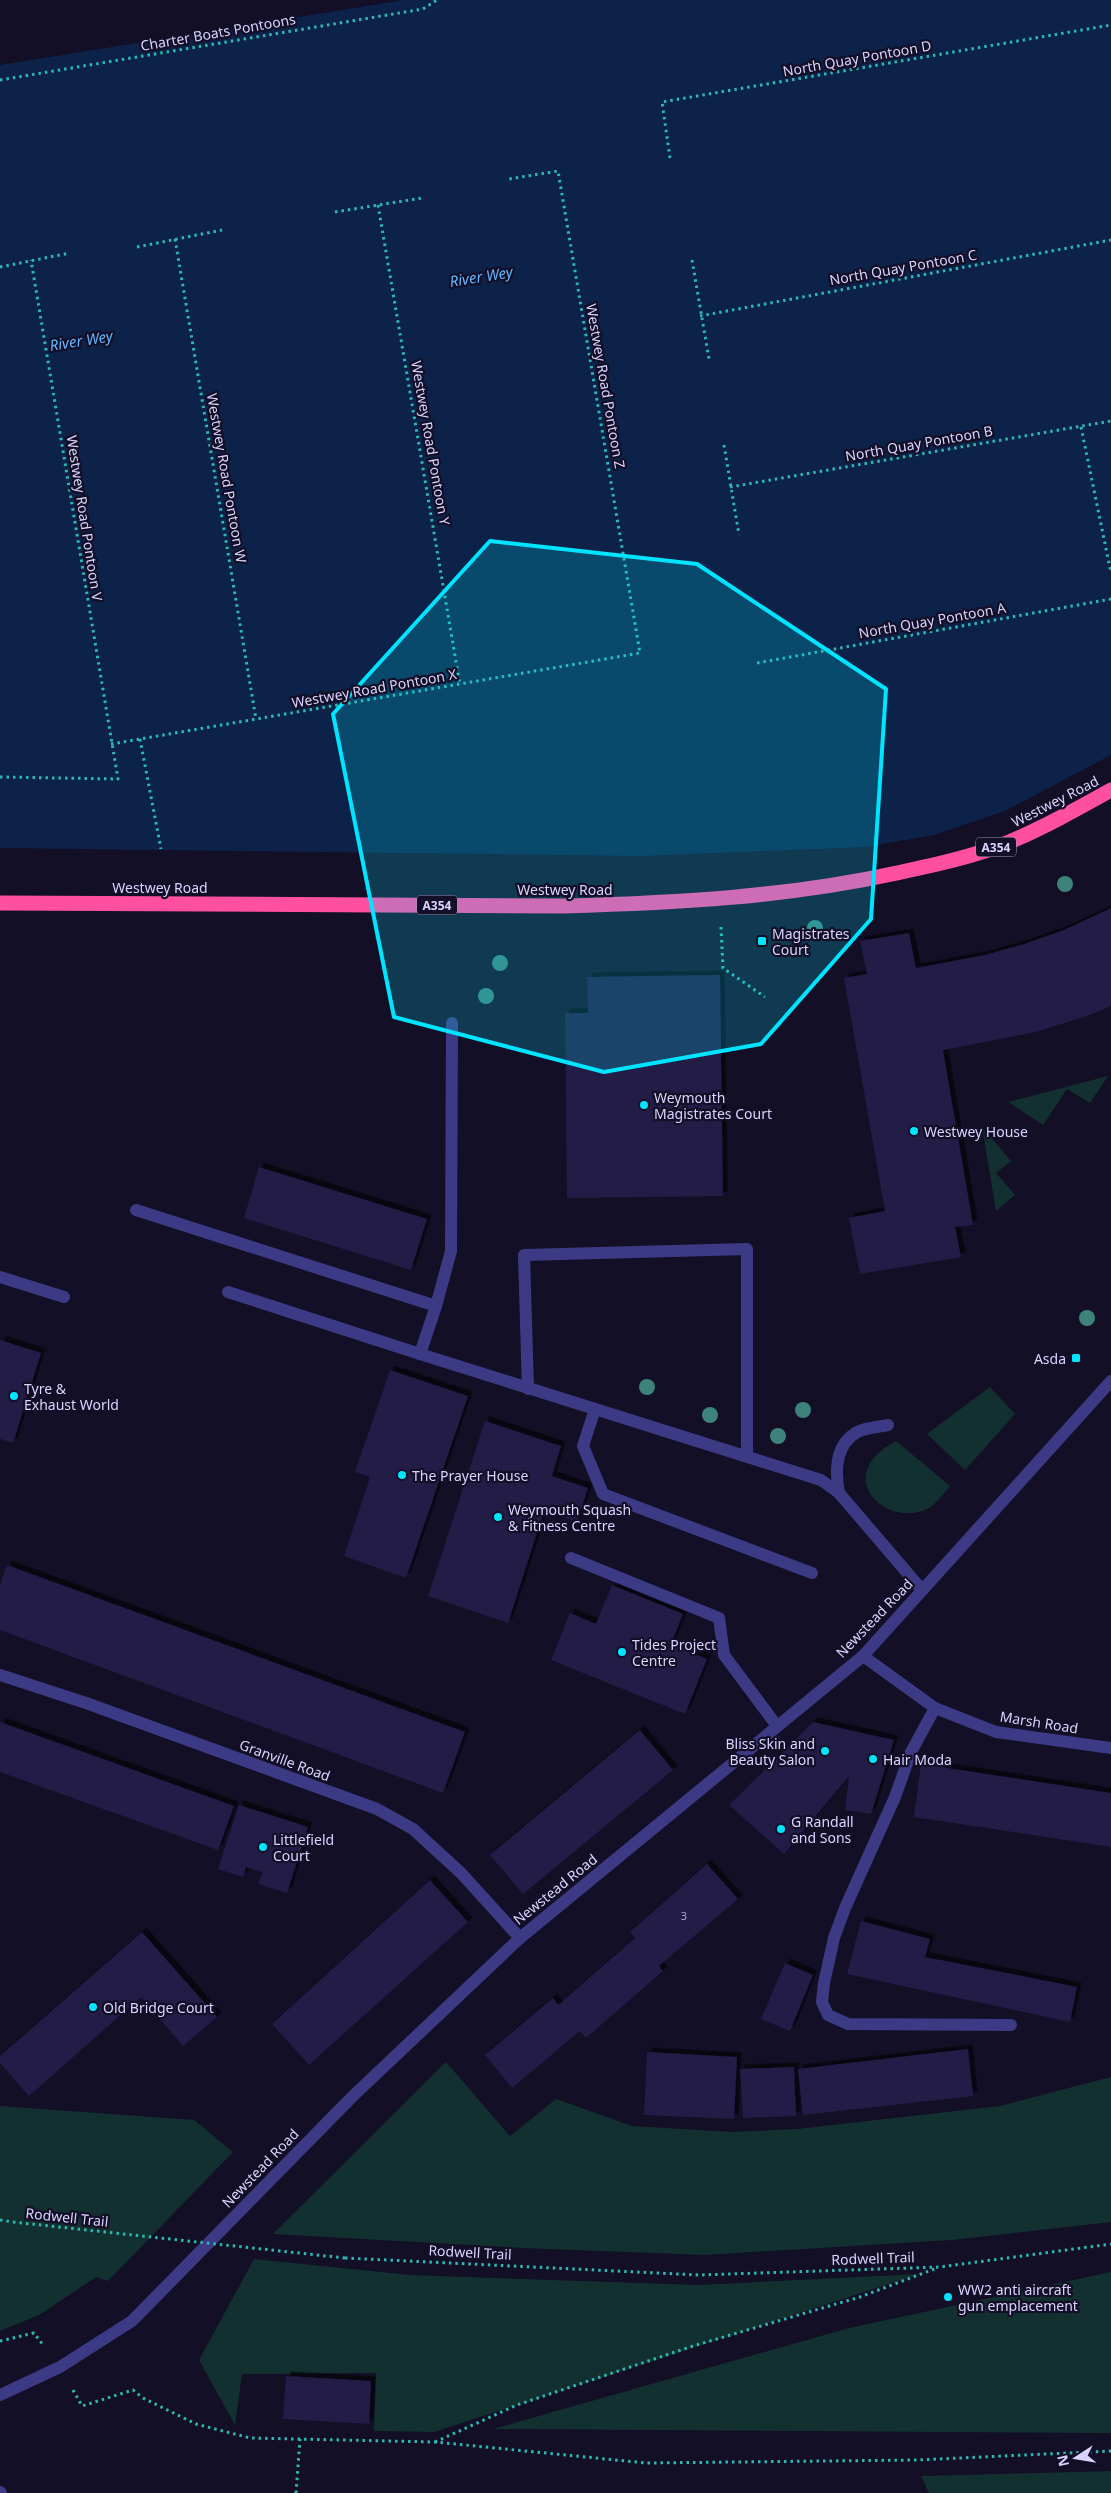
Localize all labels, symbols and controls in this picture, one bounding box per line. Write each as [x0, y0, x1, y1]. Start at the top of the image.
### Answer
street label: Charter Boats Pontoons [139, 9, 297, 55]
street label: North Quay Pontoon D [781, 36, 933, 80]
street label: North Quay Pontoon C [828, 245, 978, 289]
water label: River Wey [448, 261, 515, 291]
street label: Westwey Road Pontoon Z [582, 302, 630, 470]
water label: River Wey [48, 325, 115, 355]
street label: Westwey Road Pontoon Y [407, 359, 455, 527]
street label: Westwey Road Pontoon W [203, 392, 251, 564]
street label: North Quay Pontoon B [844, 421, 994, 465]
street label: Westwey Road Pontoon V [63, 434, 108, 603]
street label: North Quay Pontoon A [857, 598, 1007, 642]
street label: Westwey Road Pontoon X [290, 664, 459, 712]
street label: Westwey Road [1008, 771, 1102, 831]
road number: A354 [976, 838, 1016, 856]
street label: Westwey Road [112, 878, 208, 897]
street label: Westwey Road [517, 880, 613, 899]
road number: A354 [417, 896, 457, 914]
place label: Magistrates Court [772, 924, 850, 959]
marker: Magistrates Court [756, 935, 768, 947]
place label: Weymouth Magistrates Court [654, 1088, 772, 1123]
marker: Weymouth Magistrates Court [638, 1099, 650, 1111]
place label: Westwey House [924, 1122, 1028, 1141]
marker: Westwey House [908, 1125, 920, 1137]
place label: Asda [1034, 1349, 1066, 1368]
marker: Asda [1070, 1352, 1082, 1364]
place label: Tyre & Exhaust World [24, 1379, 119, 1414]
marker: Tyre & Exhaust World [8, 1390, 20, 1402]
place label: The Prayer House [412, 1466, 528, 1485]
marker: The Prayer House [396, 1469, 408, 1481]
place label: Weymouth Squash & Fitness Centre [508, 1500, 631, 1535]
marker: Weymouth Squash & Fitness Centre [492, 1511, 504, 1523]
street label: Newstead Road [832, 1574, 916, 1662]
place label: Tides Project Centre [632, 1635, 716, 1670]
marker: Tides Project Centre [616, 1646, 628, 1658]
street label: Marsh Road [999, 1706, 1079, 1738]
place label: Bliss Skin and Beauty Salon [725, 1734, 815, 1769]
street label: Granville Road [237, 1735, 333, 1785]
marker: Bliss Skin and Beauty Salon [819, 1745, 831, 1757]
place label: Hair Moda [883, 1750, 952, 1769]
marker: Hair Moda [867, 1753, 879, 1765]
place label: G Randall and Sons [791, 1812, 854, 1847]
marker: G Randall and Sons [775, 1823, 787, 1835]
place label: Littlefield Court [273, 1830, 334, 1865]
marker: Littlefield Court [257, 1841, 269, 1853]
street label: Newstead Road [509, 1849, 601, 1929]
house number: 3 [681, 1908, 687, 1923]
place label: Old Bridge Court [103, 1998, 214, 2017]
marker: Old Bridge Court [87, 2001, 99, 2013]
street label: Newstead Road [218, 2124, 302, 2212]
street label: Rodwell Trail [25, 2203, 109, 2231]
street label: Rodwell Trail [428, 2240, 512, 2264]
street label: Rodwell Trail [831, 2247, 915, 2269]
place label: WW2 anti aircraft gun emplacement [958, 2280, 1078, 2315]
marker: WW2 anti aircraft gun emplacement [942, 2291, 954, 2303]
north arrow [1051, 2433, 1101, 2483]
text: N [1052, 2453, 1073, 2468]

